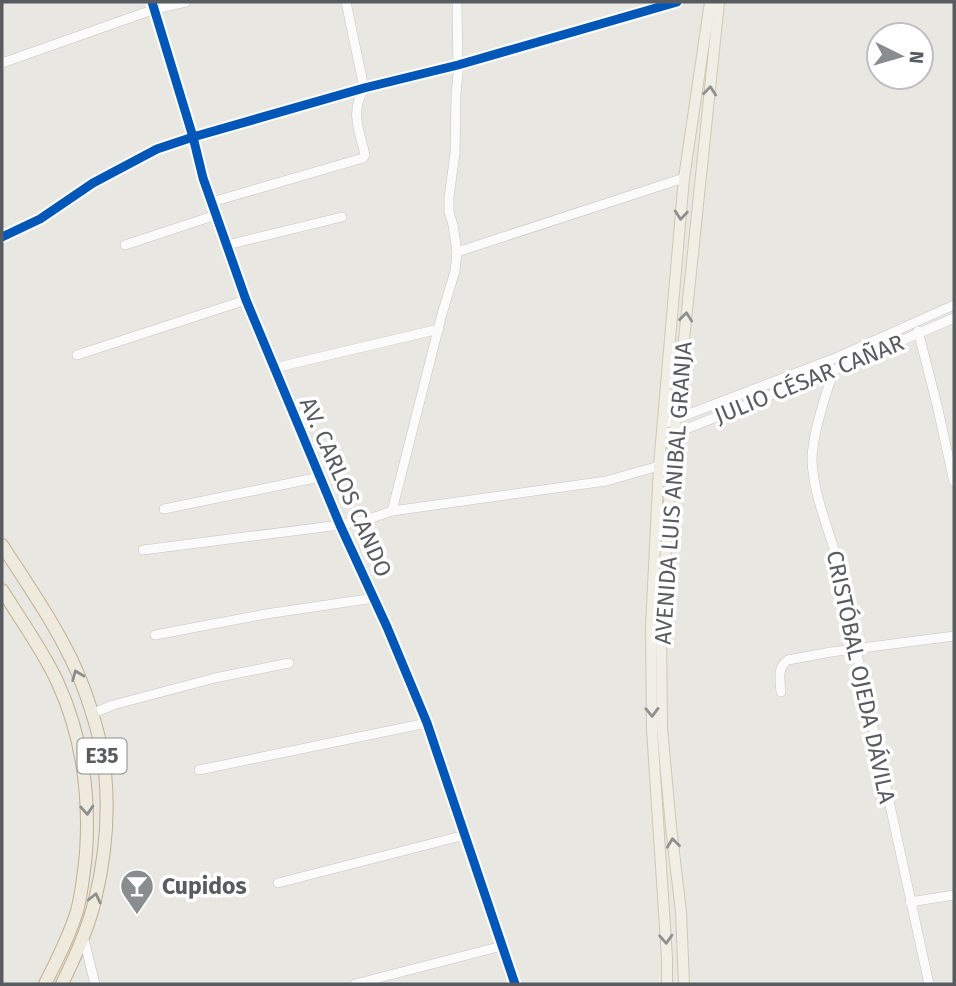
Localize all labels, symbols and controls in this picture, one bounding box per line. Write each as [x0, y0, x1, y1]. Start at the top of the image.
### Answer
north arrow [865, 21, 935, 91]
text: N [904, 50, 928, 65]
one-way arrow [702, 85, 717, 97]
one-way arrow [674, 210, 689, 221]
one-way arrow [678, 311, 693, 322]
street label: JULIO CÉSAR CAÑAR [710, 327, 908, 430]
street label: AVENIDA LUIS ANIBAL GRANJA [648, 340, 698, 645]
street label: AV. CARLOS CANDO [294, 393, 398, 581]
street label: CRISTÓBAL OJEDA DÁVILA [821, 548, 903, 807]
one-way arrow [72, 670, 86, 682]
one-way arrow [644, 707, 659, 718]
road number: E35 [78, 738, 126, 774]
one-way arrow [79, 804, 94, 815]
one-way arrow [665, 837, 680, 849]
bar icon: Cupidos [118, 867, 156, 916]
place label: Cupidos [162, 872, 247, 900]
one-way arrow [87, 892, 101, 904]
one-way arrow [658, 934, 673, 945]

